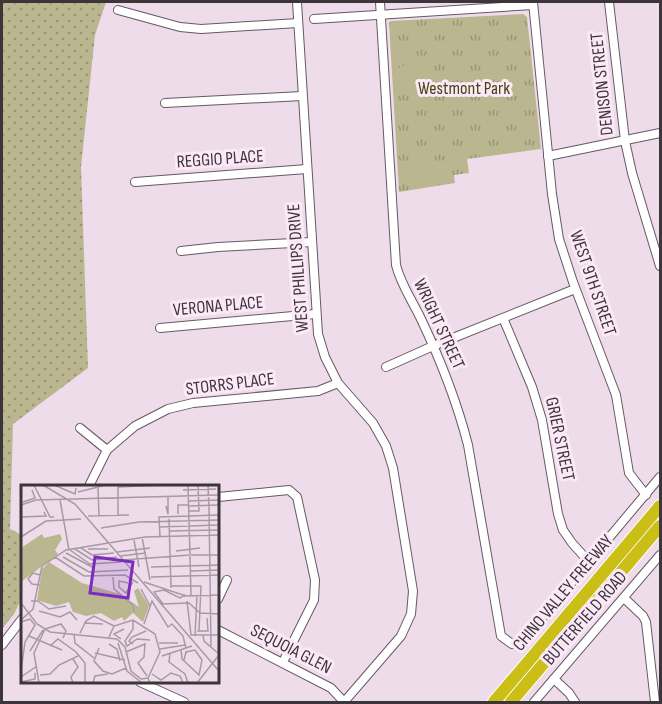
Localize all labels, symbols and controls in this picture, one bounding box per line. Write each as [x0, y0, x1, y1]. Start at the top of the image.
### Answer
street label: DENISON STREET [586, 32, 618, 136]
park label: Westmont Park [418, 78, 510, 99]
street label: REGGIO PLACE [176, 145, 264, 173]
street label: WEST PHILLIPS DRIVE [283, 203, 313, 333]
street label: WEST 9TH STREET [565, 228, 621, 338]
street label: WRIGHT STREET [409, 275, 469, 373]
street label: VERONA PLACE [172, 292, 264, 320]
street label: STORRS PLACE [185, 368, 275, 400]
street label: GRIER STREET [541, 395, 579, 483]
inset map [21, 485, 219, 683]
street label: CHINO VALLEY FREEWAY [508, 530, 618, 655]
street label: BUTTERFIELD ROAD [539, 567, 631, 669]
street label: SEQUOIA GLEN [247, 620, 335, 678]

